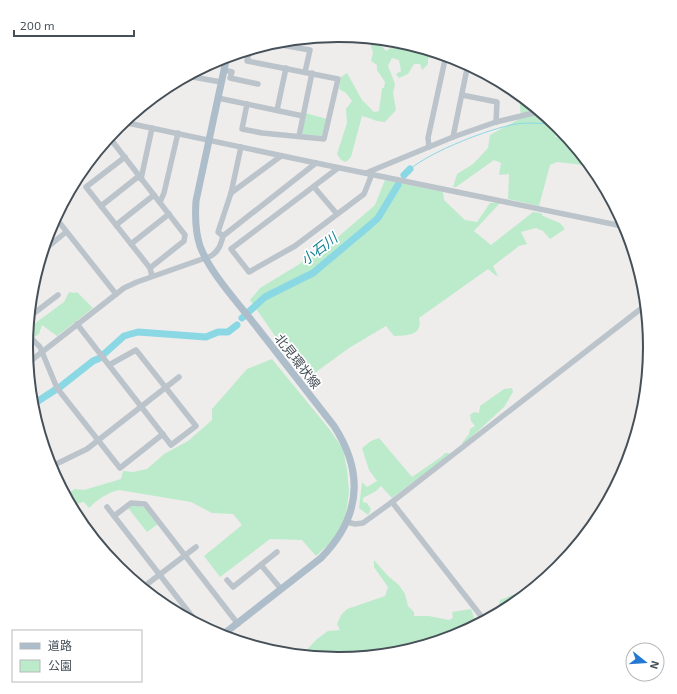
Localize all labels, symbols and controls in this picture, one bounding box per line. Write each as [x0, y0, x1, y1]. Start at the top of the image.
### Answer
scale bar [14, 12, 134, 38]
text: 200 m [20, 18, 54, 32]
water label: 小石川 [297, 228, 342, 268]
street label: 北見環状線 [272, 330, 324, 392]
legend [12, 630, 142, 682]
text: 道路 [48, 638, 72, 652]
north arrow [625, 642, 665, 682]
text: 公園 [48, 658, 72, 672]
text: N [648, 659, 662, 671]

